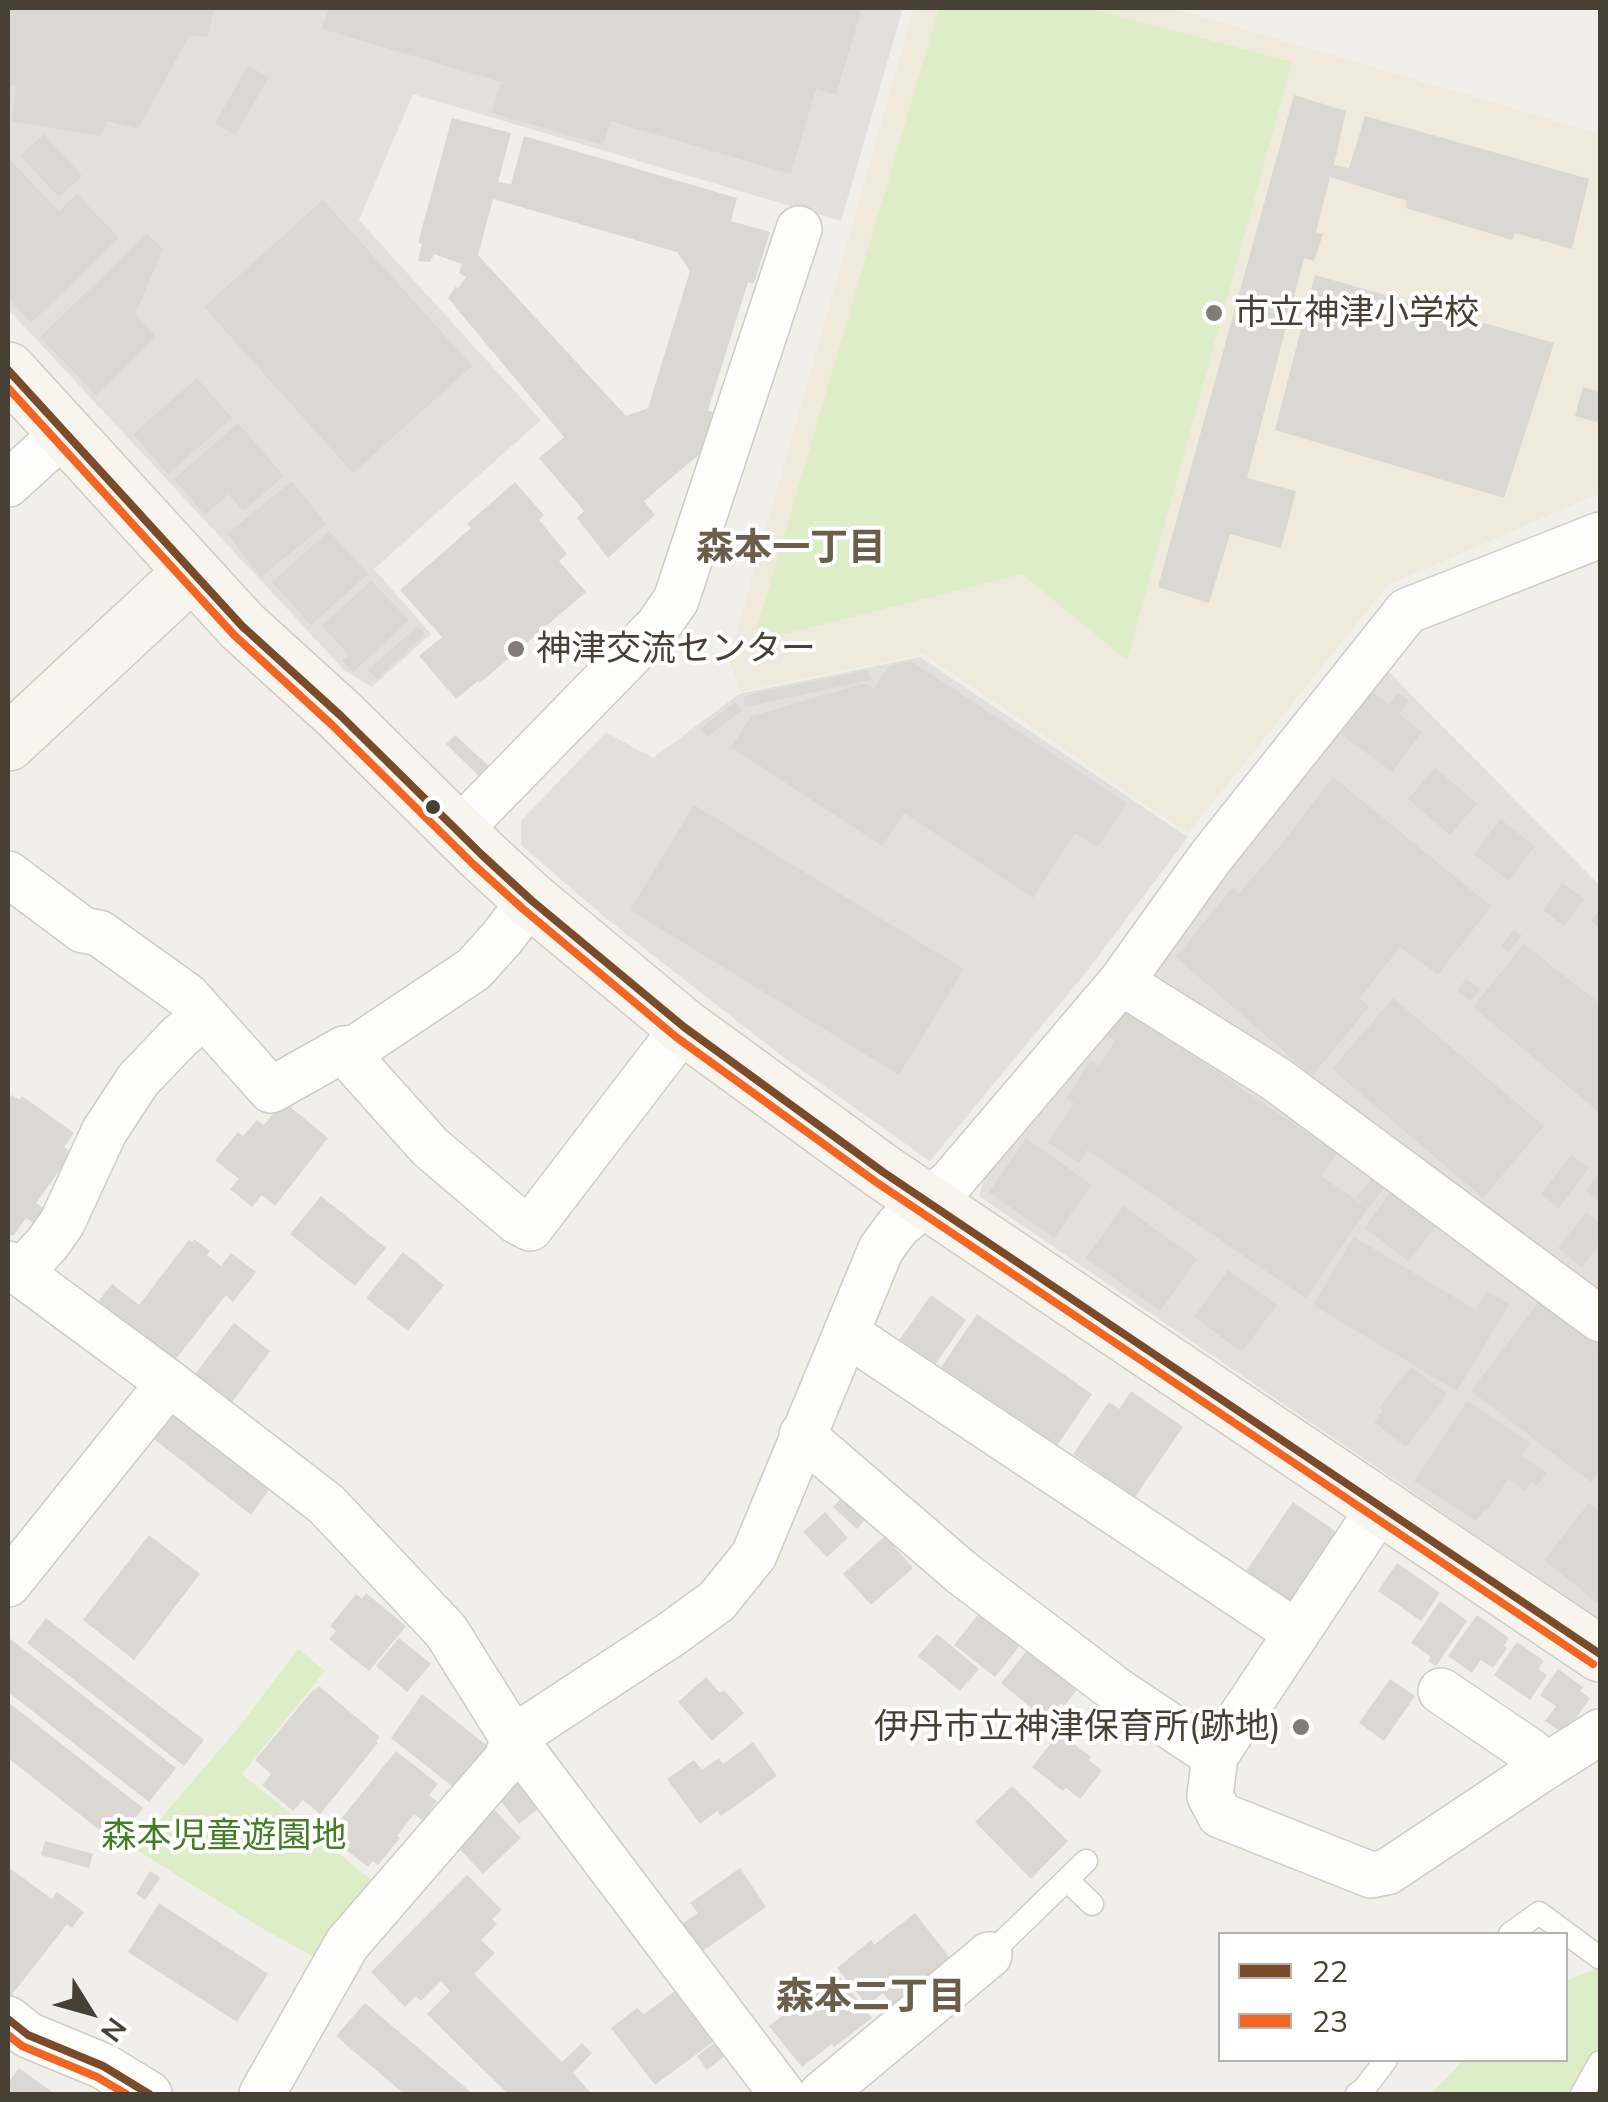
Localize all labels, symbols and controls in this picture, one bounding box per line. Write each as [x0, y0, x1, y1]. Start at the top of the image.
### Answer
place label: 市立神津小学校 [1234, 292, 1479, 334]
marker: 市立神津小学校 [1203, 302, 1225, 324]
district label: 森本一丁目 [696, 526, 886, 572]
place label: 神津交流センター [536, 628, 816, 670]
marker: 神津交流センター [505, 638, 527, 660]
unlabelled marker [423, 797, 443, 817]
place label: 伊丹市立神津保育所(跡地) [874, 1706, 1281, 1748]
marker: 伊丹市立神津保育所(跡地) [1290, 1716, 1312, 1738]
park label: 森本児童遊園地 [102, 1815, 346, 1857]
legend [1218, 1932, 1568, 2062]
text: 22 [1312, 1952, 1348, 1990]
north arrow [40, 1962, 140, 2062]
district label: 森本二丁目 [776, 1975, 966, 2021]
text: 23 [1312, 2002, 1348, 2040]
text: N [94, 2011, 135, 2049]

